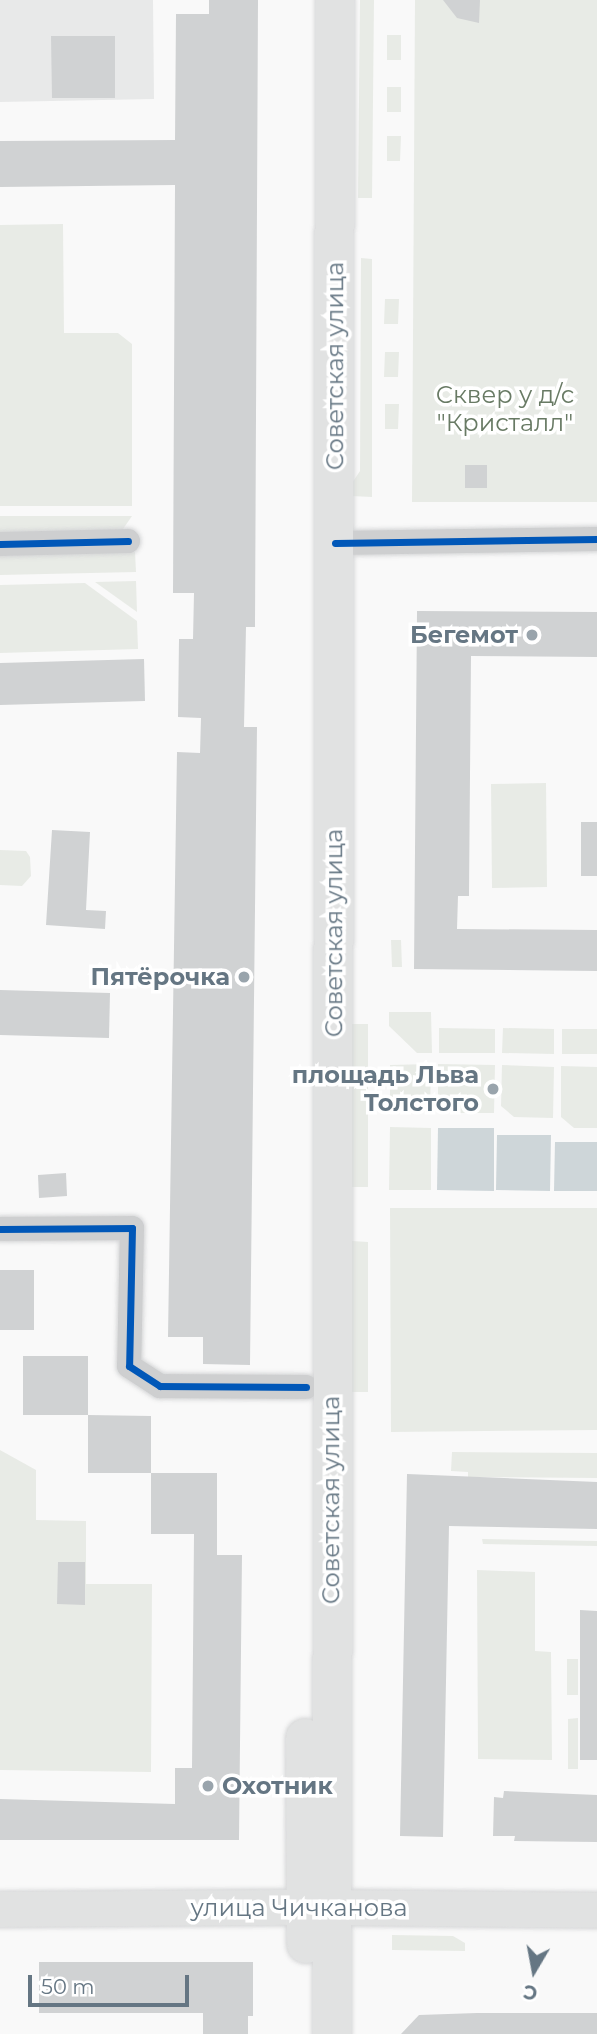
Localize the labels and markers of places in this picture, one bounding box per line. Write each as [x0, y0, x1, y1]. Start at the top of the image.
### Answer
place label: Бегемот [410, 621, 518, 649]
marker: Бегемот [524, 627, 540, 643]
place label: Пятёрочка [90, 963, 230, 991]
marker: Пятёрочка [236, 969, 252, 985]
place label: площадь Льва Толстого [292, 1061, 479, 1117]
marker: площадь Льва Толстого [485, 1081, 501, 1097]
place label: Охотник [222, 1772, 333, 1800]
marker: Охотник [200, 1778, 216, 1794]

